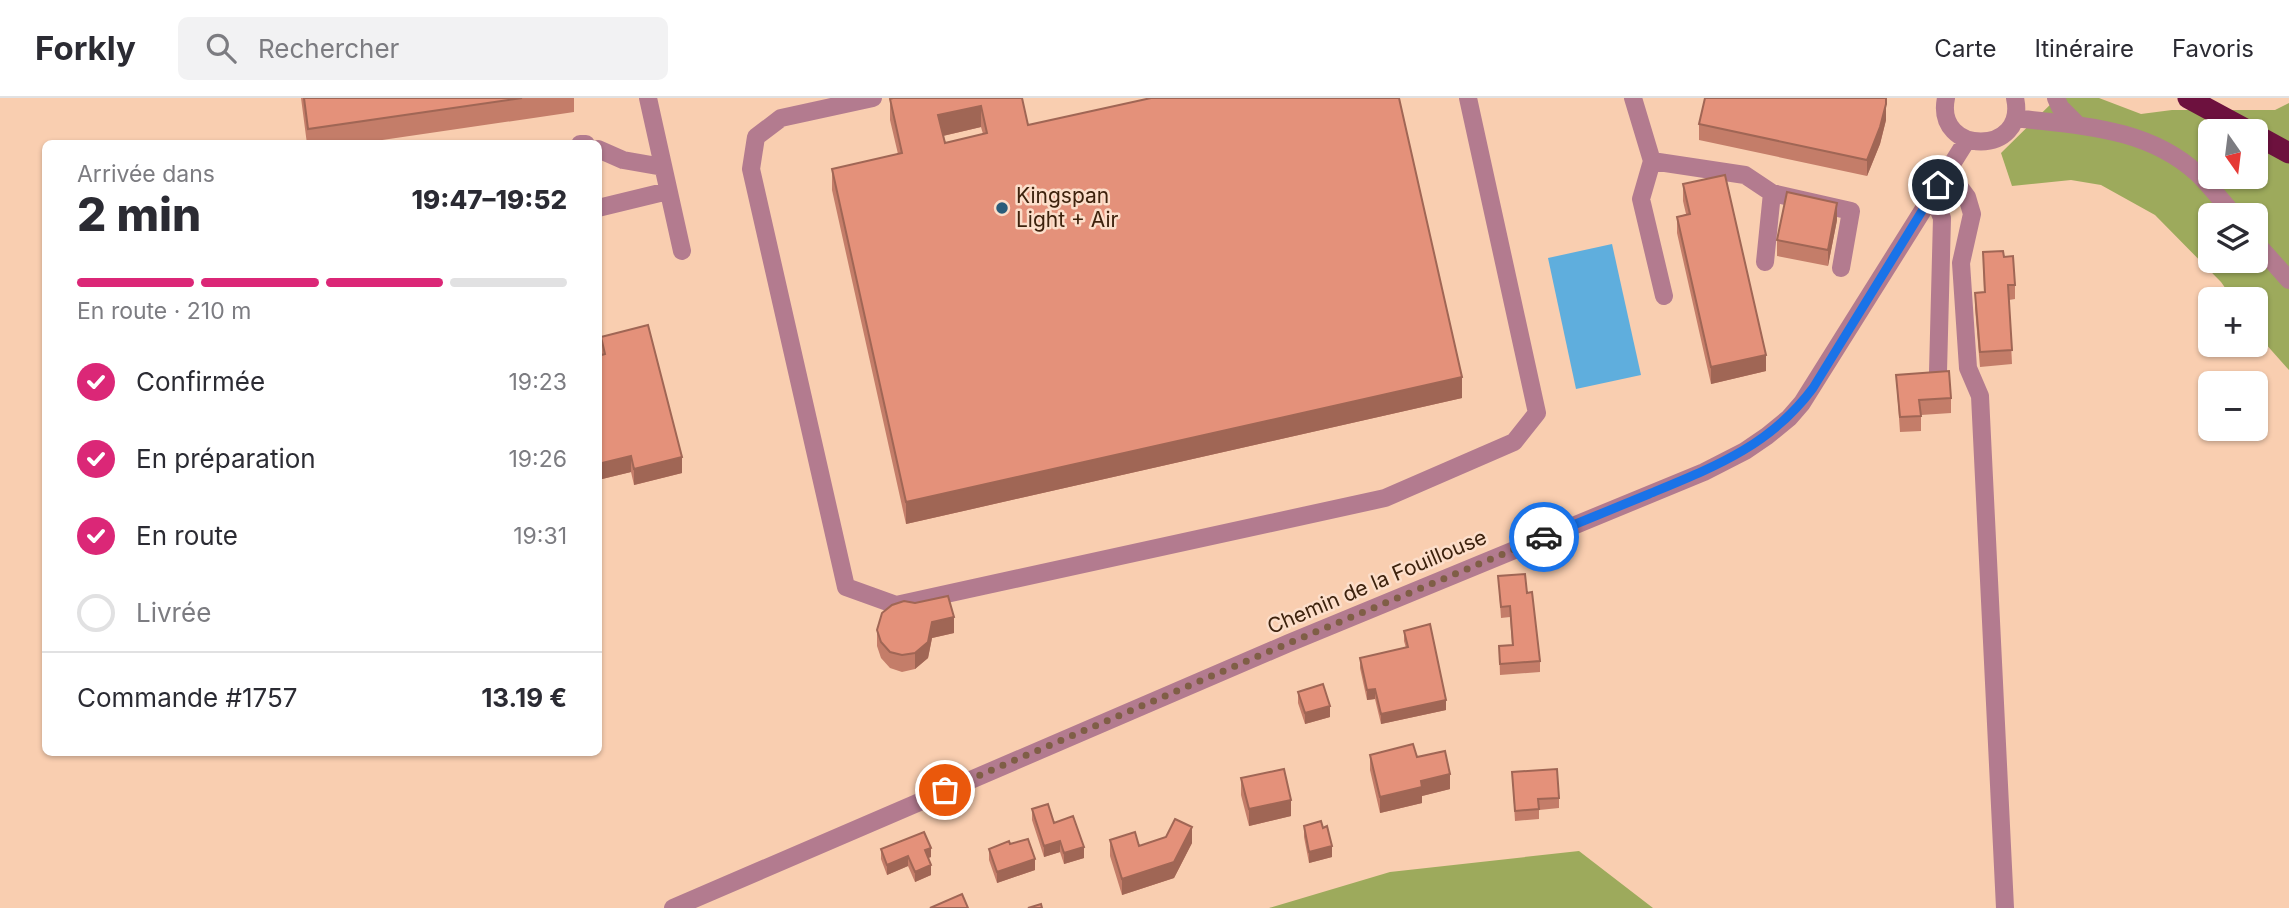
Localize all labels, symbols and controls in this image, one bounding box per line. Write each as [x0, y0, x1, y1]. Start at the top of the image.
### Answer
search box [178, 17, 668, 80]
text: Forkly [35, 28, 136, 68]
icon: search [202, 29, 240, 67]
text: Rechercher [258, 33, 399, 64]
text: Carte [1934, 34, 1996, 63]
text: Itinéraire [2034, 34, 2134, 63]
text: Favoris [2172, 34, 2254, 63]
north arrow [2198, 119, 2268, 189]
map controls [2198, 119, 2268, 441]
pin [1908, 155, 1968, 215]
text: Arrivée dans [77, 160, 215, 188]
icon: home [1919, 166, 1957, 204]
place label: Kingspan Light + Air [1016, 183, 1119, 232]
text: 19:47–19:52 [412, 184, 567, 215]
text: 2 min [77, 186, 201, 242]
marker: Kingspan Light + Air [994, 200, 1010, 216]
button: layers [2198, 203, 2268, 273]
button: + [2198, 287, 2268, 357]
text: En route · 210 m [77, 297, 251, 325]
icon: check [77, 363, 115, 401]
text: Confirmée [136, 366, 265, 397]
text: 19:23 [509, 368, 567, 396]
button: − [2198, 371, 2268, 441]
icon: check [77, 440, 115, 478]
text: En préparation [136, 443, 316, 474]
text: 19:26 [508, 445, 567, 473]
courier [1509, 502, 1579, 572]
icon: check [77, 517, 115, 555]
icon: car [1525, 518, 1563, 556]
text: En route [136, 520, 238, 551]
text: 19:31 [513, 522, 567, 550]
street label: Chemin de la Fouillouse [1263, 524, 1490, 639]
text: Livrée [136, 597, 211, 628]
text: Commande #1757 [77, 682, 298, 713]
text: 13.19 € [481, 682, 567, 713]
pin [915, 760, 975, 820]
icon: bag [926, 771, 964, 809]

